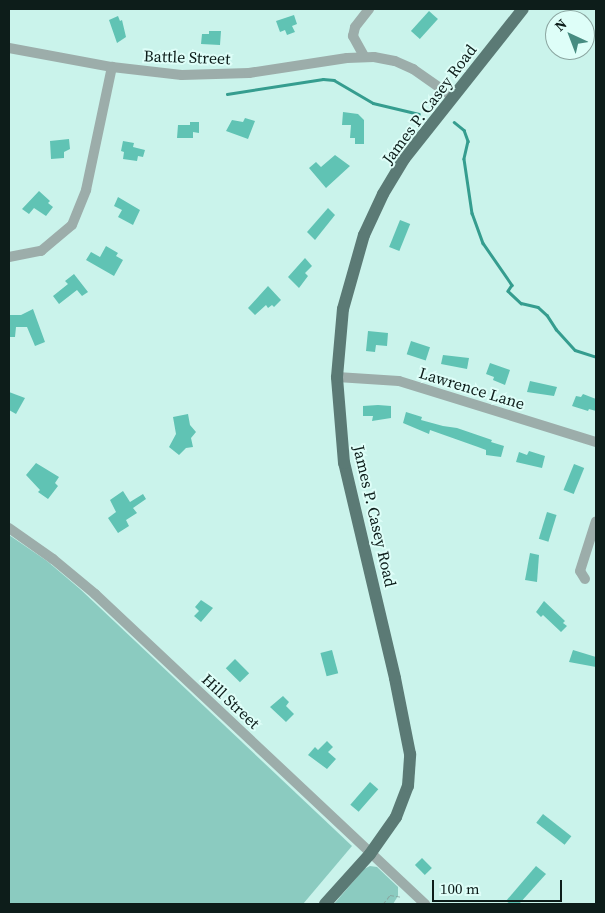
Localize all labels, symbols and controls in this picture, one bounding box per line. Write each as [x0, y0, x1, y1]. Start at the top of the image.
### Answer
north arrow [545, 10, 595, 60]
text: N [550, 14, 571, 36]
street label: James P. Casey Road [378, 40, 480, 168]
street label: Battle Street [143, 46, 231, 68]
street label: Lawrence Lane [417, 363, 527, 413]
street label: James P. Casey Road [349, 443, 401, 589]
street label: Hill Street [198, 669, 264, 733]
scale bar [435, 870, 565, 902]
text: 100 m [440, 878, 480, 899]

